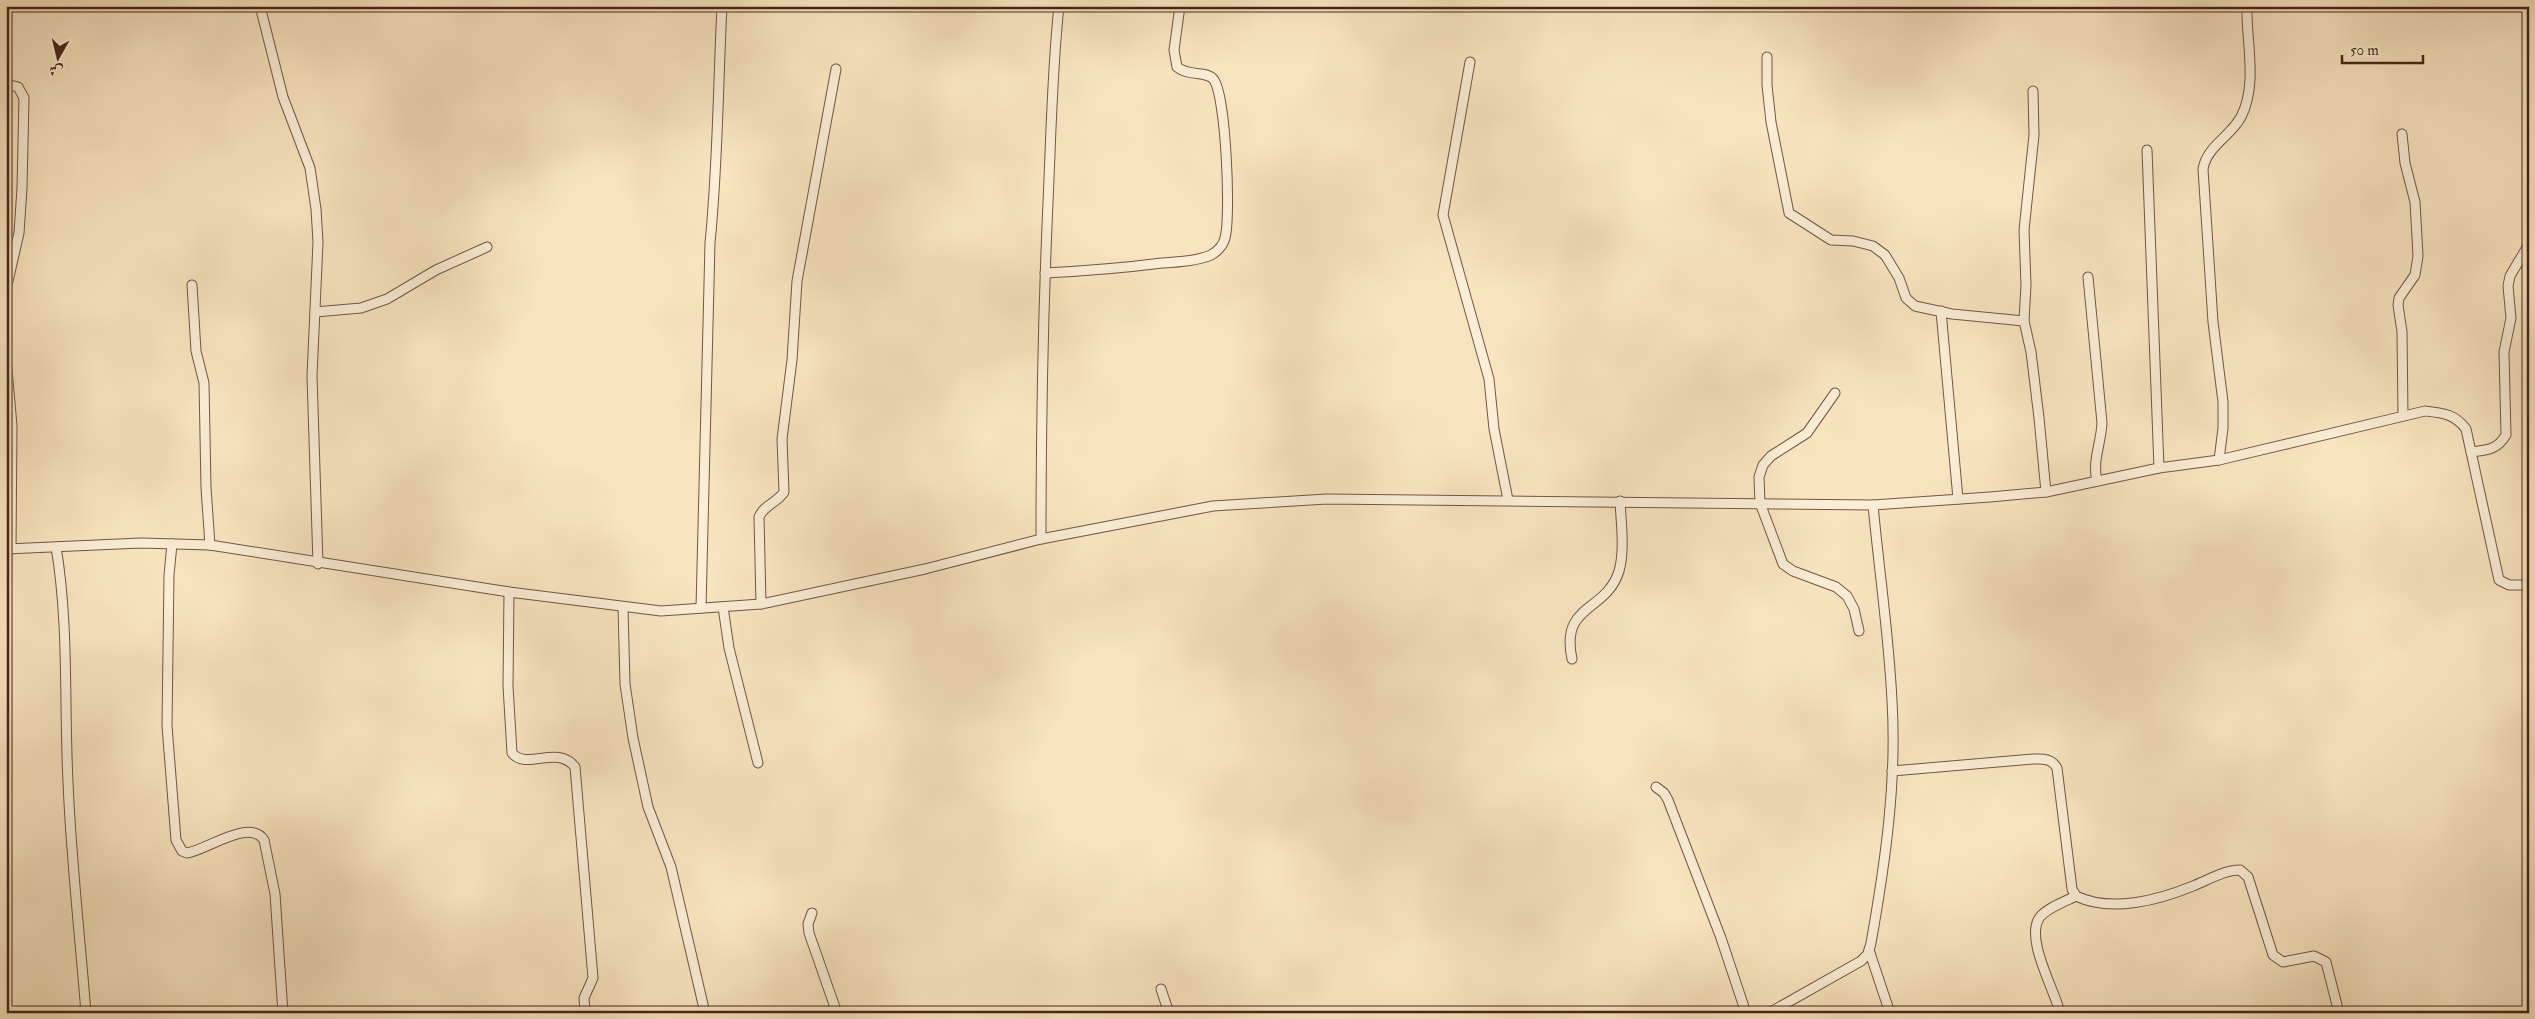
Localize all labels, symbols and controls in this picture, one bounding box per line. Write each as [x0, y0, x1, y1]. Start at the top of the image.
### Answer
north arrow [32, 32, 82, 82]
scale bar [2342, 32, 2424, 64]
text: 50 m [2350, 41, 2379, 60]
text: ش [48, 61, 64, 80]

